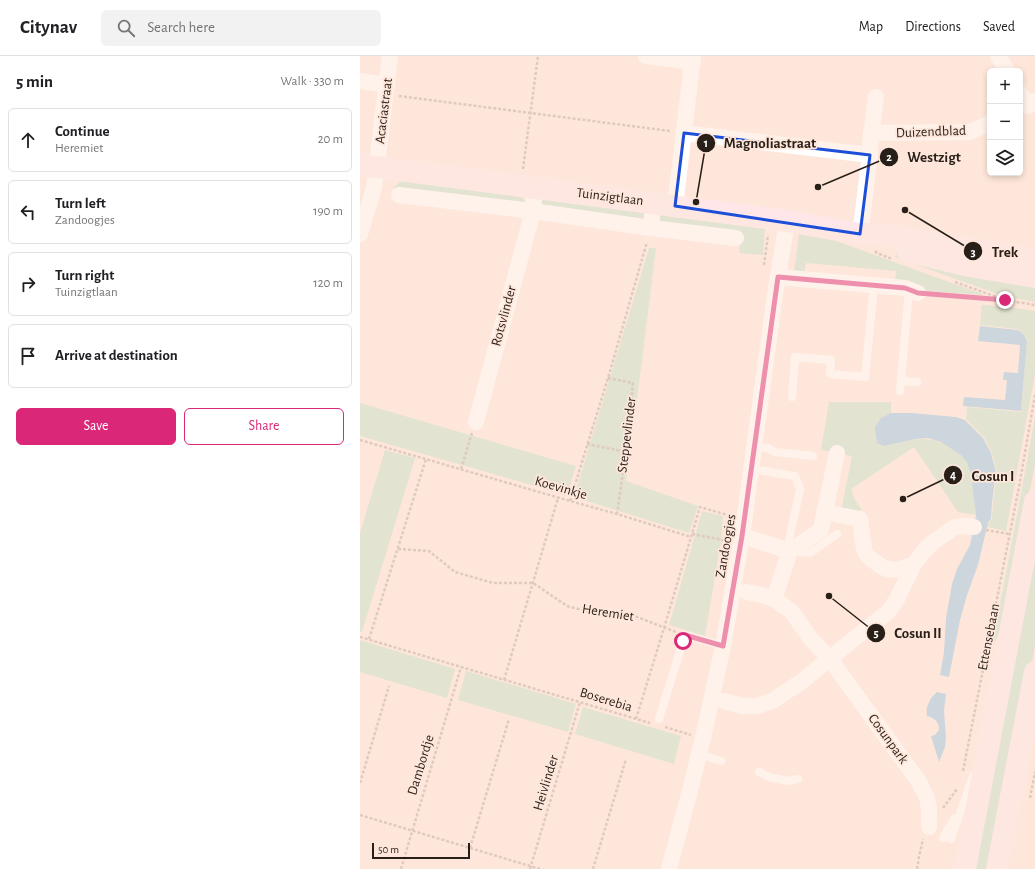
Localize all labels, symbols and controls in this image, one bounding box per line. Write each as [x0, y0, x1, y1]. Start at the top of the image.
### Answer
search box [101, 10, 381, 46]
icon: search [115, 17, 137, 39]
text: Citynav [20, 18, 77, 37]
text: Search here [147, 20, 215, 35]
text: Map [859, 20, 883, 34]
text: Directions [905, 20, 961, 34]
text: Saved [983, 20, 1015, 34]
map controls [987, 68, 1023, 176]
button: + [987, 68, 1023, 104]
text: 5 min [16, 73, 53, 90]
text: Walk · 330 m [281, 75, 344, 88]
street label: Acaciastraat [373, 77, 395, 145]
button: − [987, 104, 1023, 140]
text: Continue [55, 124, 110, 139]
street label: Duizendblad [896, 124, 966, 140]
icon: ahead [17, 129, 39, 151]
callout: Magnoliastraat [696, 129, 824, 156]
text: 20 m [318, 133, 343, 146]
text: Magnoliastraat [724, 136, 816, 151]
text: 1 [704, 137, 708, 149]
button: layers [987, 140, 1023, 176]
text: Heremiet [55, 142, 104, 155]
callout: Westzigt [879, 144, 968, 171]
text: Westzigt [907, 150, 961, 165]
text: 2 [886, 151, 892, 163]
street label: Tuinzigtlaan [576, 186, 644, 208]
text: Turn left [55, 196, 106, 211]
icon: left [17, 201, 39, 223]
text: 190 m [313, 205, 343, 218]
text: Zandoogjes [55, 214, 115, 227]
callout: Trek [963, 238, 1026, 265]
text: Trek [992, 245, 1019, 260]
text: 3 [970, 246, 976, 258]
text: Turn right [55, 268, 114, 283]
icon: right [17, 273, 39, 295]
text: 120 m [313, 277, 343, 290]
street label: Rotsvlinder [489, 284, 519, 348]
text: Tuinzigtlaan [55, 286, 118, 299]
route end [996, 291, 1014, 309]
icon: arrive [17, 345, 39, 367]
text: Arrive at destination [55, 348, 178, 363]
street label: Steppevlinder [615, 396, 639, 474]
button: Save [16, 408, 176, 445]
button: Share [184, 408, 344, 445]
callout: Cosun I [943, 462, 1022, 489]
text: 4 [950, 469, 956, 481]
text: Cosun I [971, 469, 1015, 484]
street label: Koevinkje [533, 474, 589, 502]
street label: Zandoogjes [714, 513, 738, 579]
street label: Heremiet [581, 602, 635, 624]
street label: Ettensebaan [976, 602, 1002, 672]
callout: Cosun II [866, 619, 949, 646]
text: Cosun II [894, 626, 942, 641]
text: 5 [873, 627, 879, 639]
route start [674, 632, 692, 650]
street label: Boserebia [578, 685, 634, 715]
street label: Cosunpark [865, 712, 911, 767]
street label: Dambordje [405, 733, 437, 797]
street label: Heivlinder [531, 753, 561, 812]
scale bar [372, 841, 470, 860]
text: 50 m [378, 844, 399, 855]

